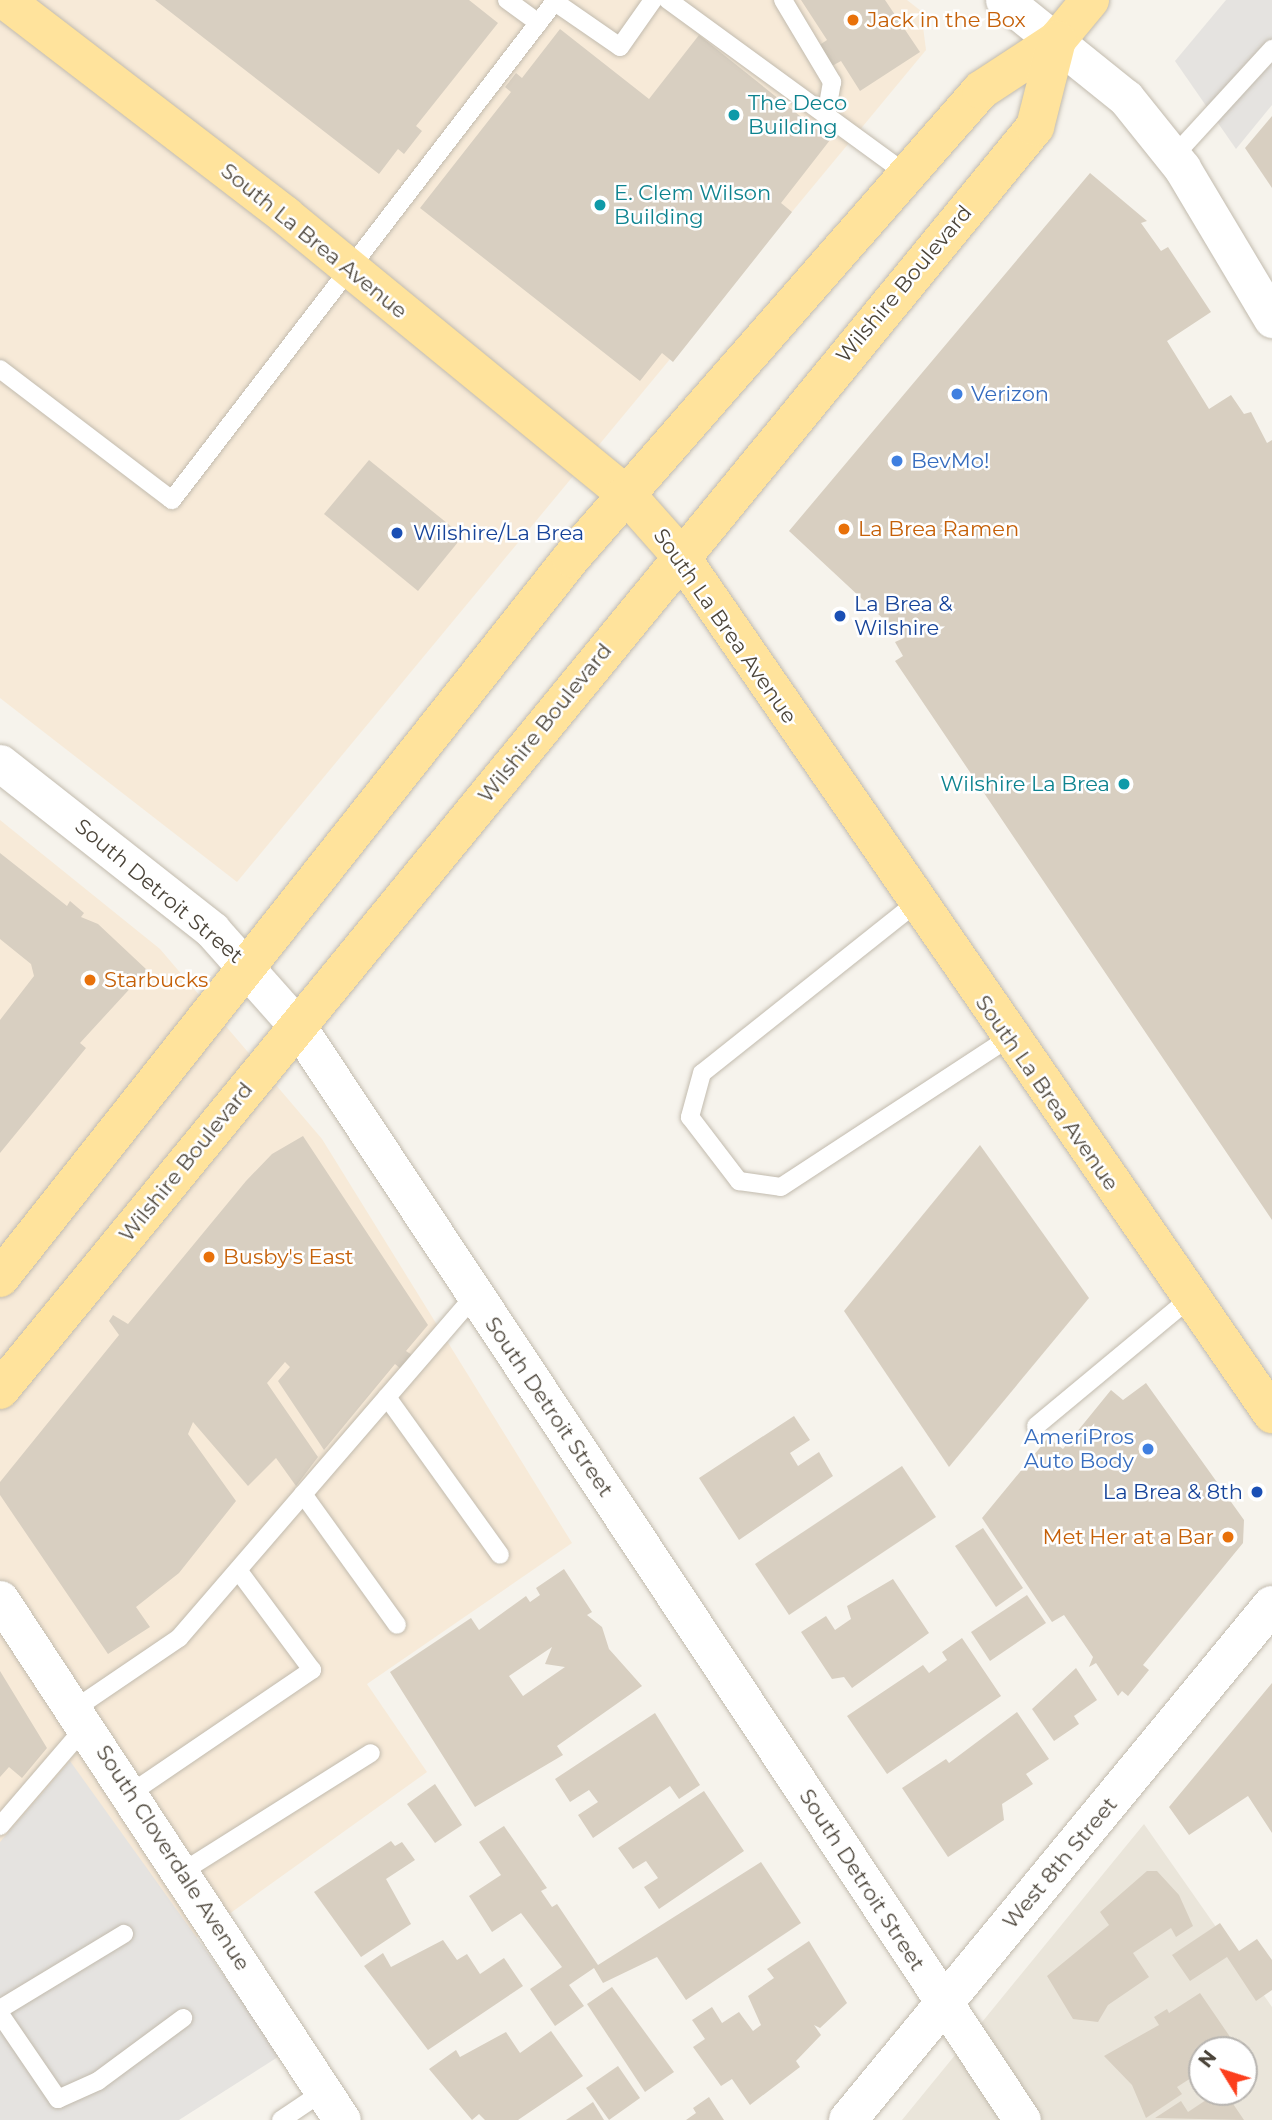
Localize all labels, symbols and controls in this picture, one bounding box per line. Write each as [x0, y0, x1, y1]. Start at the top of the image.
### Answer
place label: Jack in the Box [867, 7, 1026, 33]
marker: Jack in the Box [845, 12, 861, 28]
place label: The Deco Building [748, 90, 847, 140]
marker: The Deco Building [726, 107, 742, 123]
street label: South La Brea Avenue [216, 158, 412, 324]
place label: E. Clem Wilson Building [614, 180, 771, 230]
marker: E. Clem Wilson Building [592, 197, 608, 213]
street label: Wilshire Boulevard [831, 200, 977, 368]
place label: Verizon [971, 381, 1049, 407]
marker: Verizon [949, 386, 965, 402]
place label: BevMo! [911, 448, 989, 474]
marker: BevMo! [889, 453, 905, 469]
place label: La Brea Ramen [858, 516, 1019, 542]
place label: Wilshire/La Brea [413, 520, 584, 546]
marker: La Brea Ramen [836, 521, 852, 537]
marker: Wilshire/La Brea [387, 523, 407, 543]
street label: South La Brea Avenue [648, 524, 802, 728]
place label: La Brea & Wilshire [854, 591, 953, 641]
marker: La Brea & Wilshire [832, 608, 848, 624]
street label: Wilshire Boulevard [473, 638, 617, 808]
place label: Wilshire La Brea [940, 771, 1110, 797]
marker: Wilshire La Brea [1116, 776, 1132, 792]
street label: South Detroit Street [70, 813, 248, 969]
place label: Starbucks [104, 967, 208, 993]
marker: Starbucks [82, 972, 98, 988]
street label: South La Brea Avenue [970, 991, 1124, 1195]
street label: Wilshire Boulevard [114, 1077, 258, 1247]
place label: Busby's East [223, 1244, 354, 1270]
marker: Busby's East [201, 1249, 217, 1265]
street label: South Detroit Street [479, 1312, 619, 1502]
place label: AmeriPros Auto Body [1024, 1424, 1134, 1474]
marker: AmeriPros Auto Body [1140, 1441, 1156, 1457]
place label: La Brea & 8th [1103, 1479, 1243, 1505]
marker: La Brea & 8th [1249, 1484, 1265, 1500]
place label: Met Her at a Bar [1043, 1524, 1214, 1550]
marker: Met Her at a Bar [1220, 1529, 1236, 1545]
street label: South Cloverdale Avenue [91, 1741, 255, 1975]
street label: South Detroit Street [794, 1785, 930, 1975]
street label: West 8th Street [998, 1792, 1122, 1934]
north arrow [1188, 2036, 1258, 2106]
text: N [1194, 2046, 1221, 2072]

